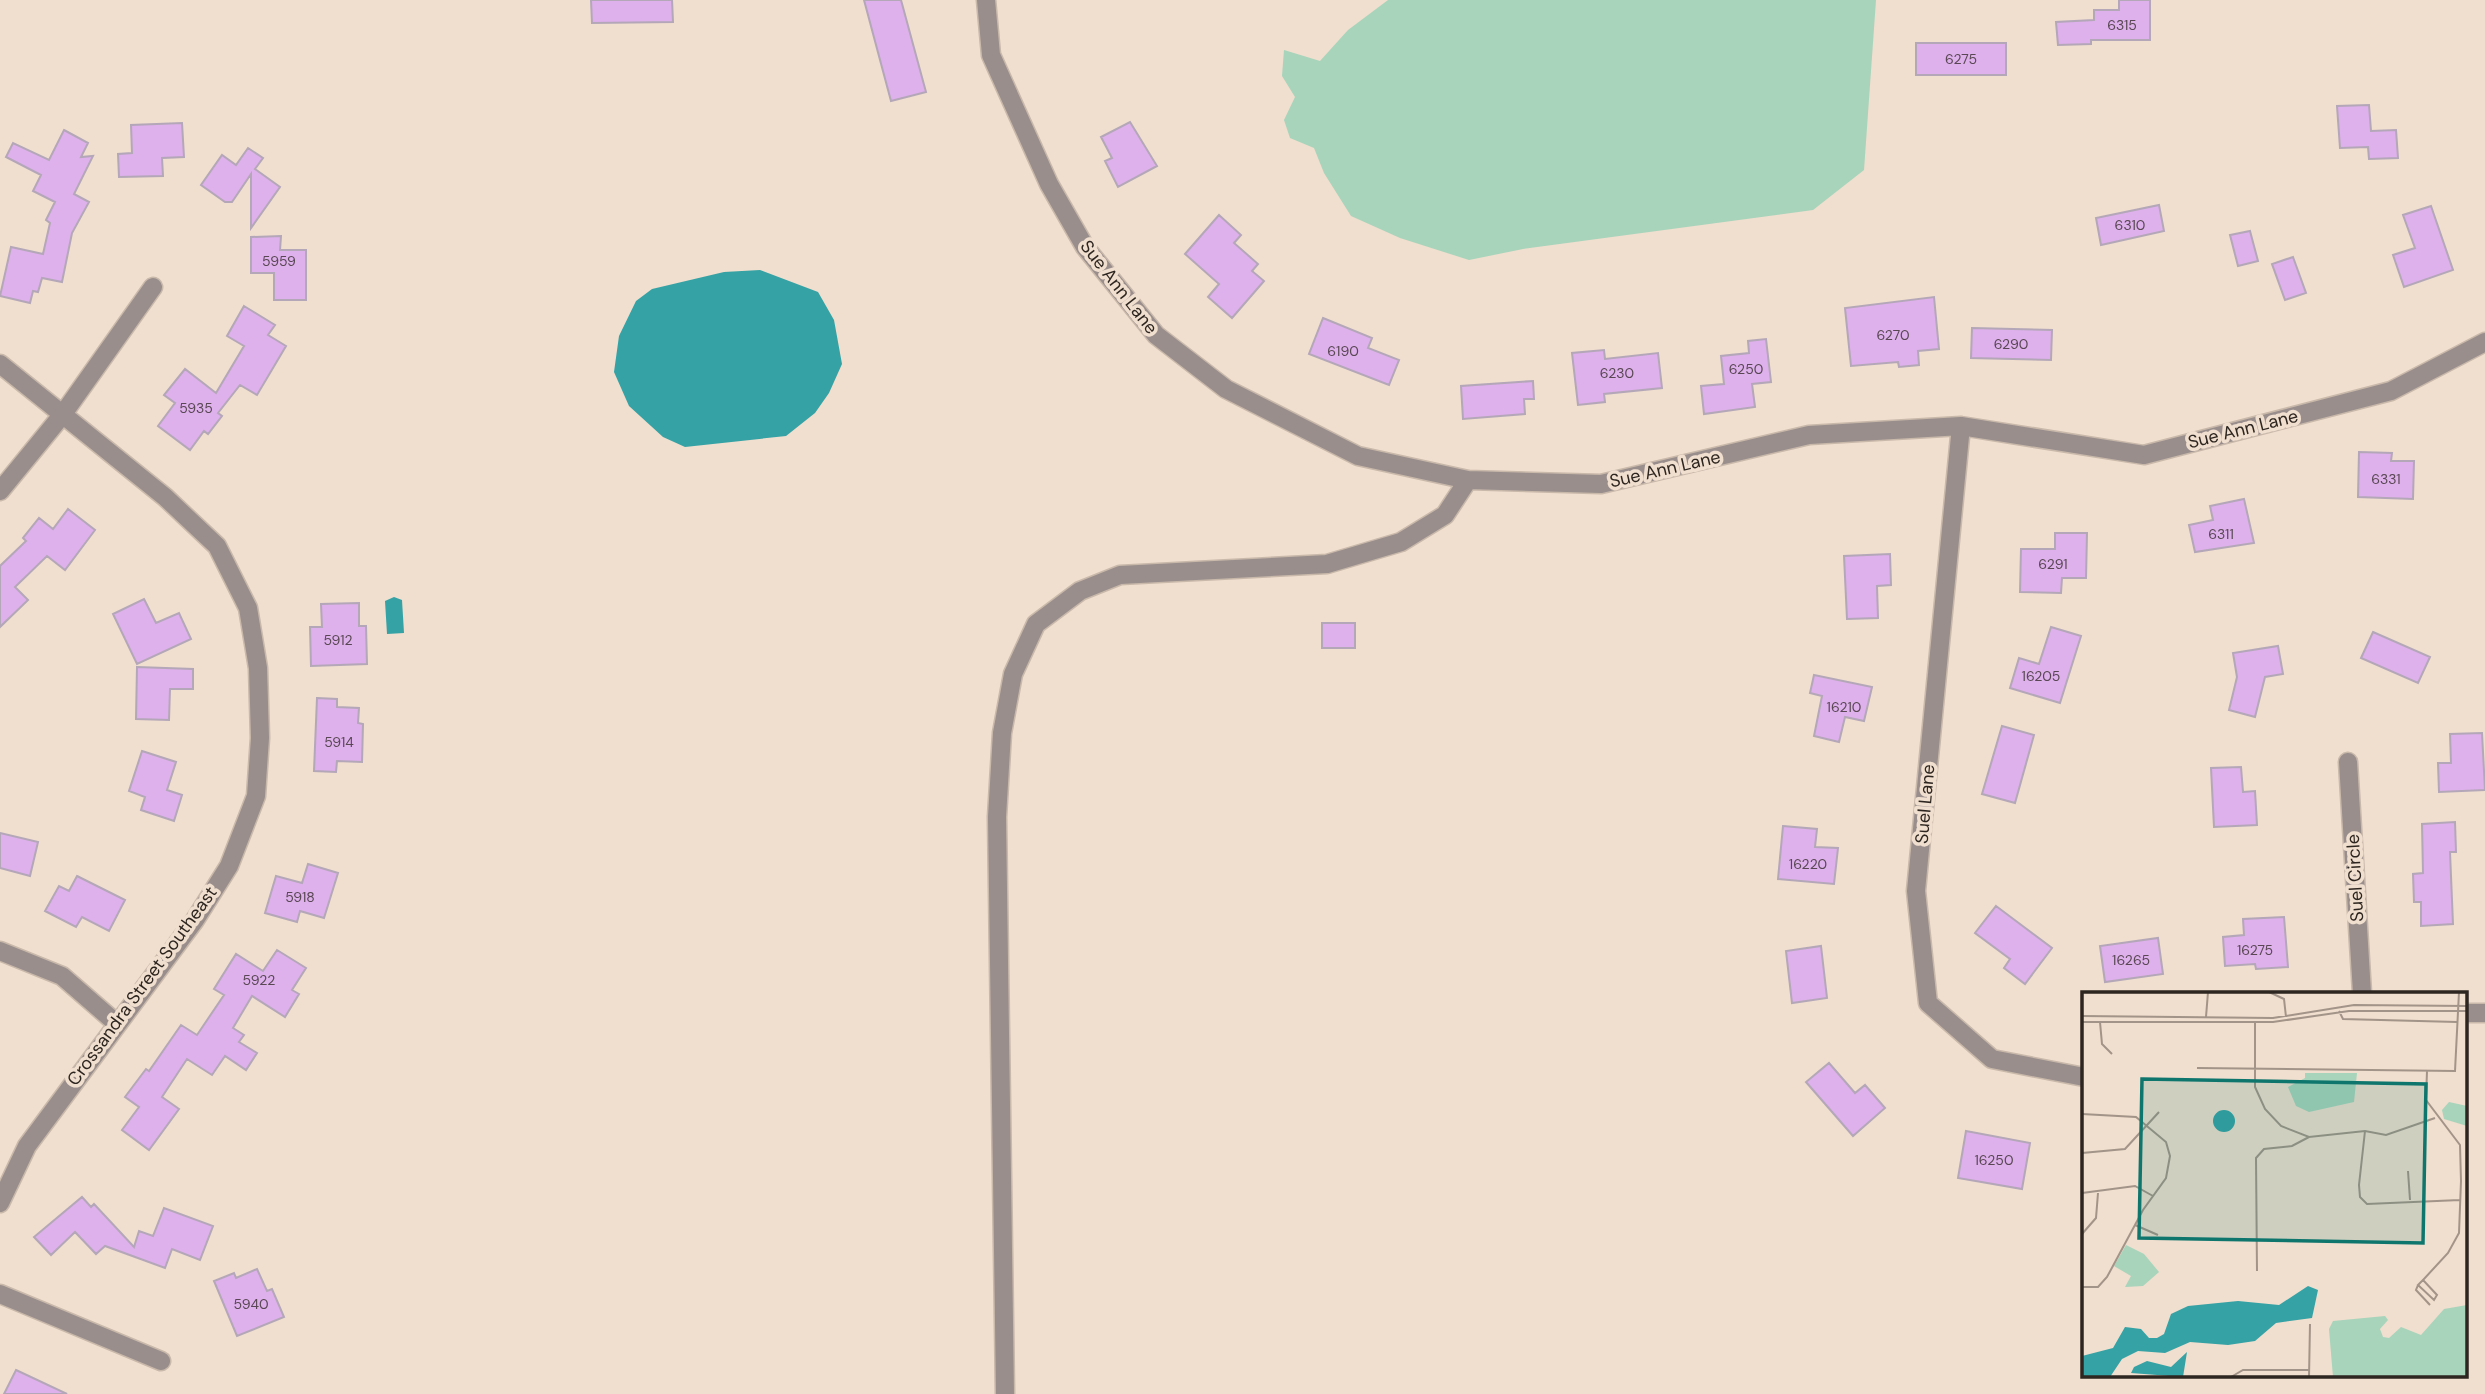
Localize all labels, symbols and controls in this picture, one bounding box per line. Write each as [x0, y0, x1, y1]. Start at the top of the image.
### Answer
house number: 6315 [2107, 16, 2137, 34]
house number: 6275 [1945, 50, 1977, 68]
house number: 6310 [2115, 216, 2145, 234]
street label: Sue Ann Lane [1075, 235, 1163, 339]
house number: 5959 [262, 252, 296, 270]
house number: 6270 [1876, 326, 1910, 344]
house number: 6290 [1994, 335, 2028, 353]
house number: 6190 [1327, 342, 1359, 360]
house number: 6250 [1729, 360, 1763, 378]
house number: 6230 [1600, 364, 1634, 382]
house number: 5935 [179, 399, 213, 417]
street label: Sue Ann Lane [2185, 404, 2301, 454]
street label: Sue Ann Lane [1607, 445, 1723, 493]
house number: 6331 [2371, 470, 2401, 488]
house number: 6311 [2208, 525, 2234, 543]
house number: 6291 [2038, 555, 2068, 573]
house number: 5912 [323, 631, 353, 649]
house number: 16205 [2022, 667, 2060, 685]
house number: 16210 [1827, 698, 1861, 716]
house number: 5914 [324, 733, 354, 751]
street label: Suel Lane [1910, 763, 1940, 845]
street label: Suel Circle [2341, 834, 2369, 922]
house number: 16220 [1789, 855, 1827, 873]
street label: Crossandra Street Southeast [61, 881, 223, 1091]
house number: 5918 [285, 888, 315, 906]
house number: 16275 [2237, 941, 2273, 959]
house number: 16265 [2112, 951, 2150, 969]
house number: 5922 [243, 971, 275, 989]
inset map [2082, 992, 2468, 1376]
house number: 16250 [1975, 1151, 2013, 1169]
house number: 5940 [234, 1295, 269, 1313]

